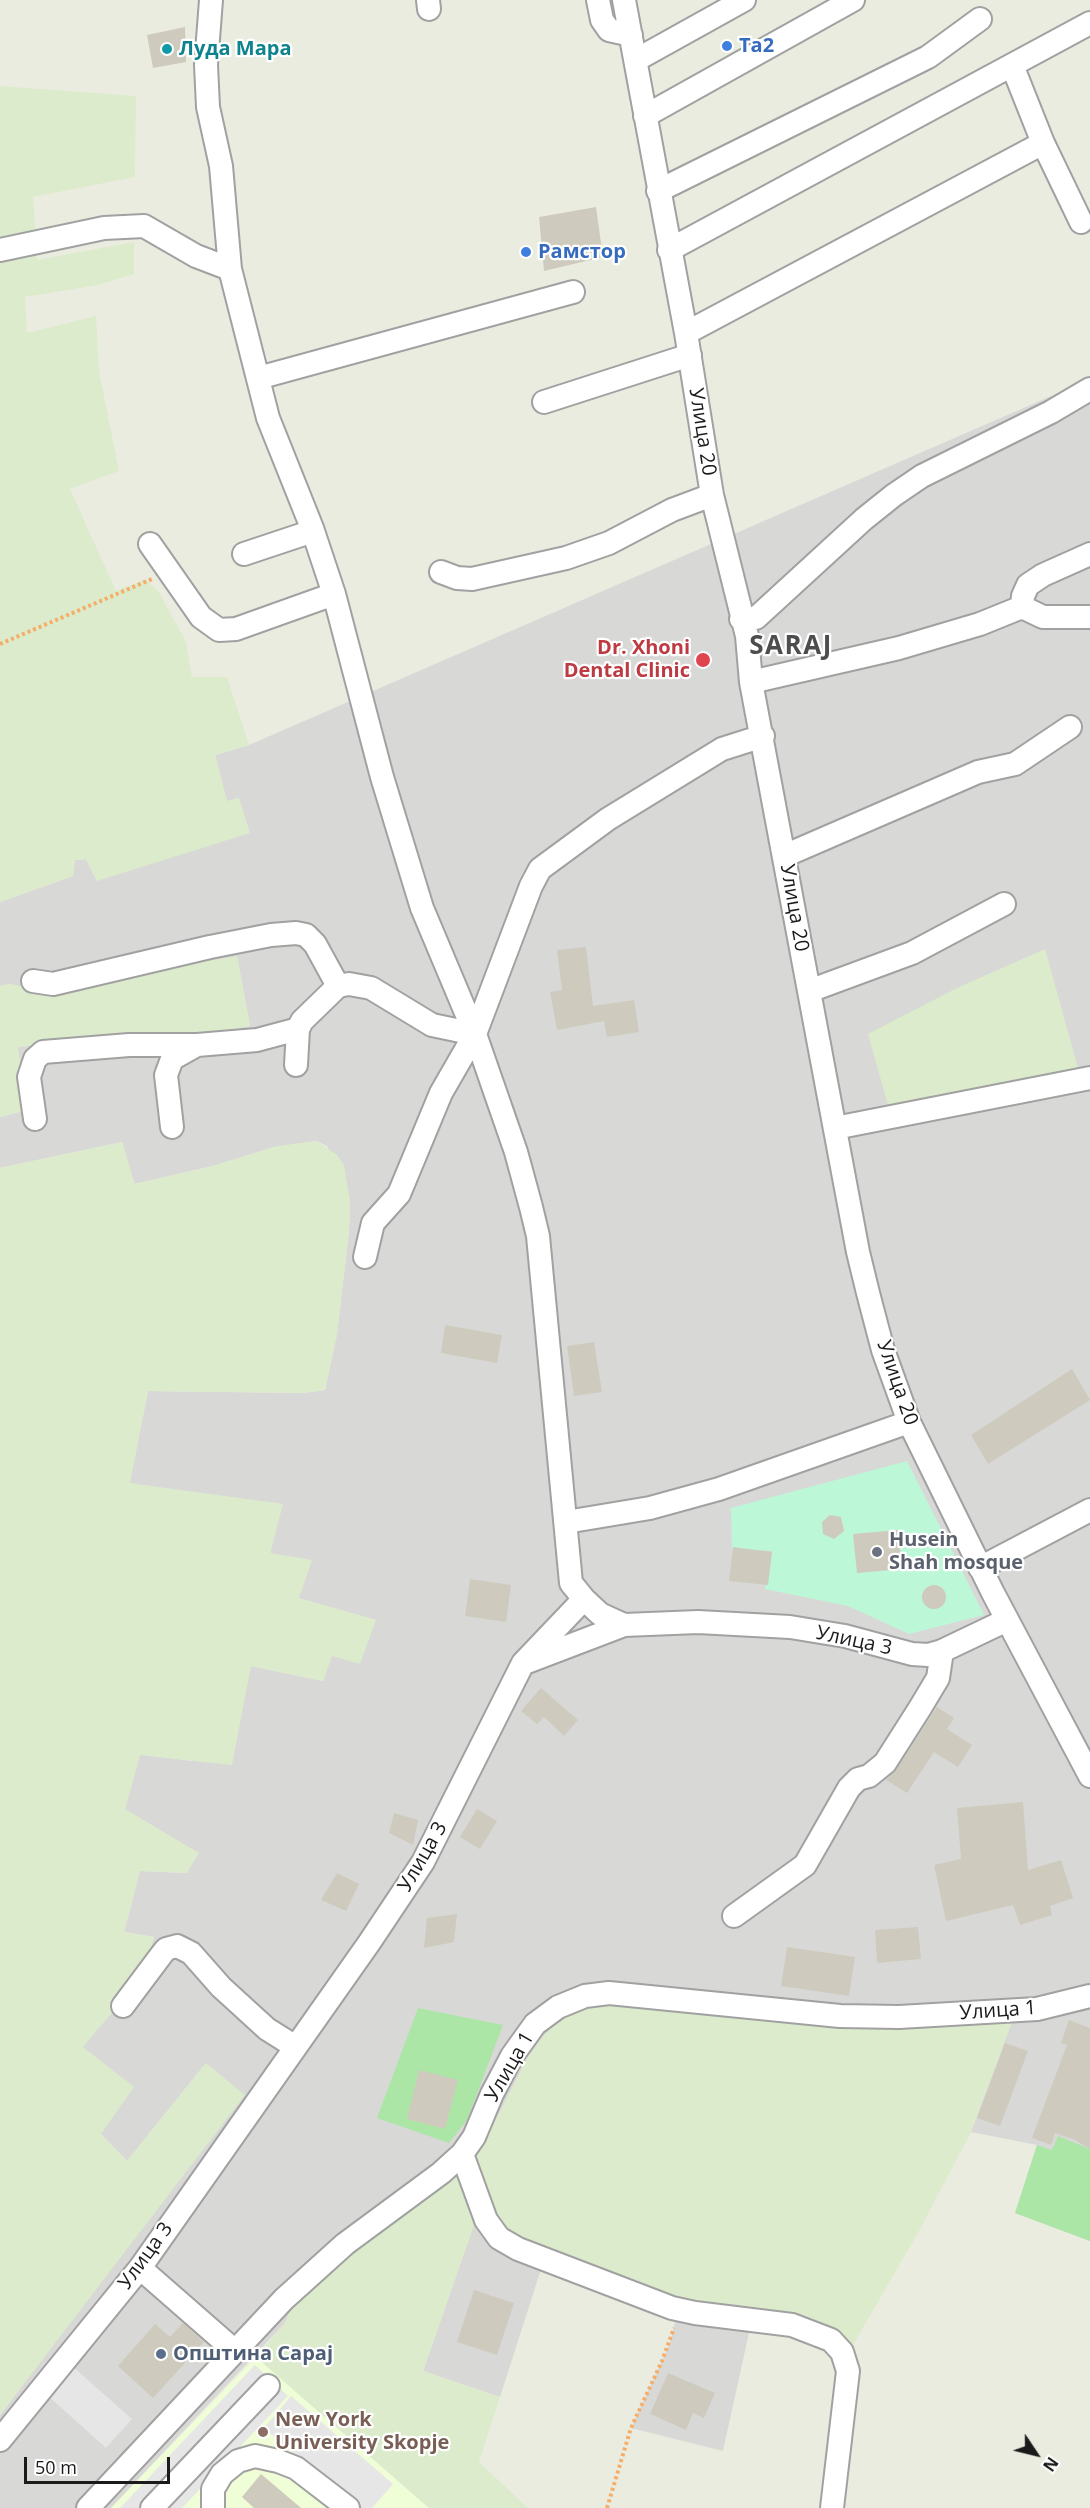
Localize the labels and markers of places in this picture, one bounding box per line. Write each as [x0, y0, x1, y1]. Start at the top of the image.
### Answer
place label: Ta2 [739, 34, 774, 58]
place label: Луда Мара [179, 37, 292, 61]
marker: Ta2 [720, 39, 734, 53]
marker: Луда Мара [160, 42, 174, 56]
place label: Рамстор [538, 240, 626, 264]
marker: Рамстор [519, 245, 533, 259]
place label: Dr. Xhoni Dental Clinic [564, 636, 690, 683]
marker: Dr. Xhoni Dental Clinic [694, 651, 712, 669]
place label: Husein Shah mosque [889, 1528, 1023, 1575]
marker: Husein Shah mosque [870, 1545, 884, 1559]
place label: Општина Сарај [173, 2342, 333, 2366]
marker: Општина Сарај [154, 2347, 168, 2361]
place label: New York University Skopje [275, 2408, 449, 2455]
marker: New York University Skopje [256, 2425, 270, 2439]

